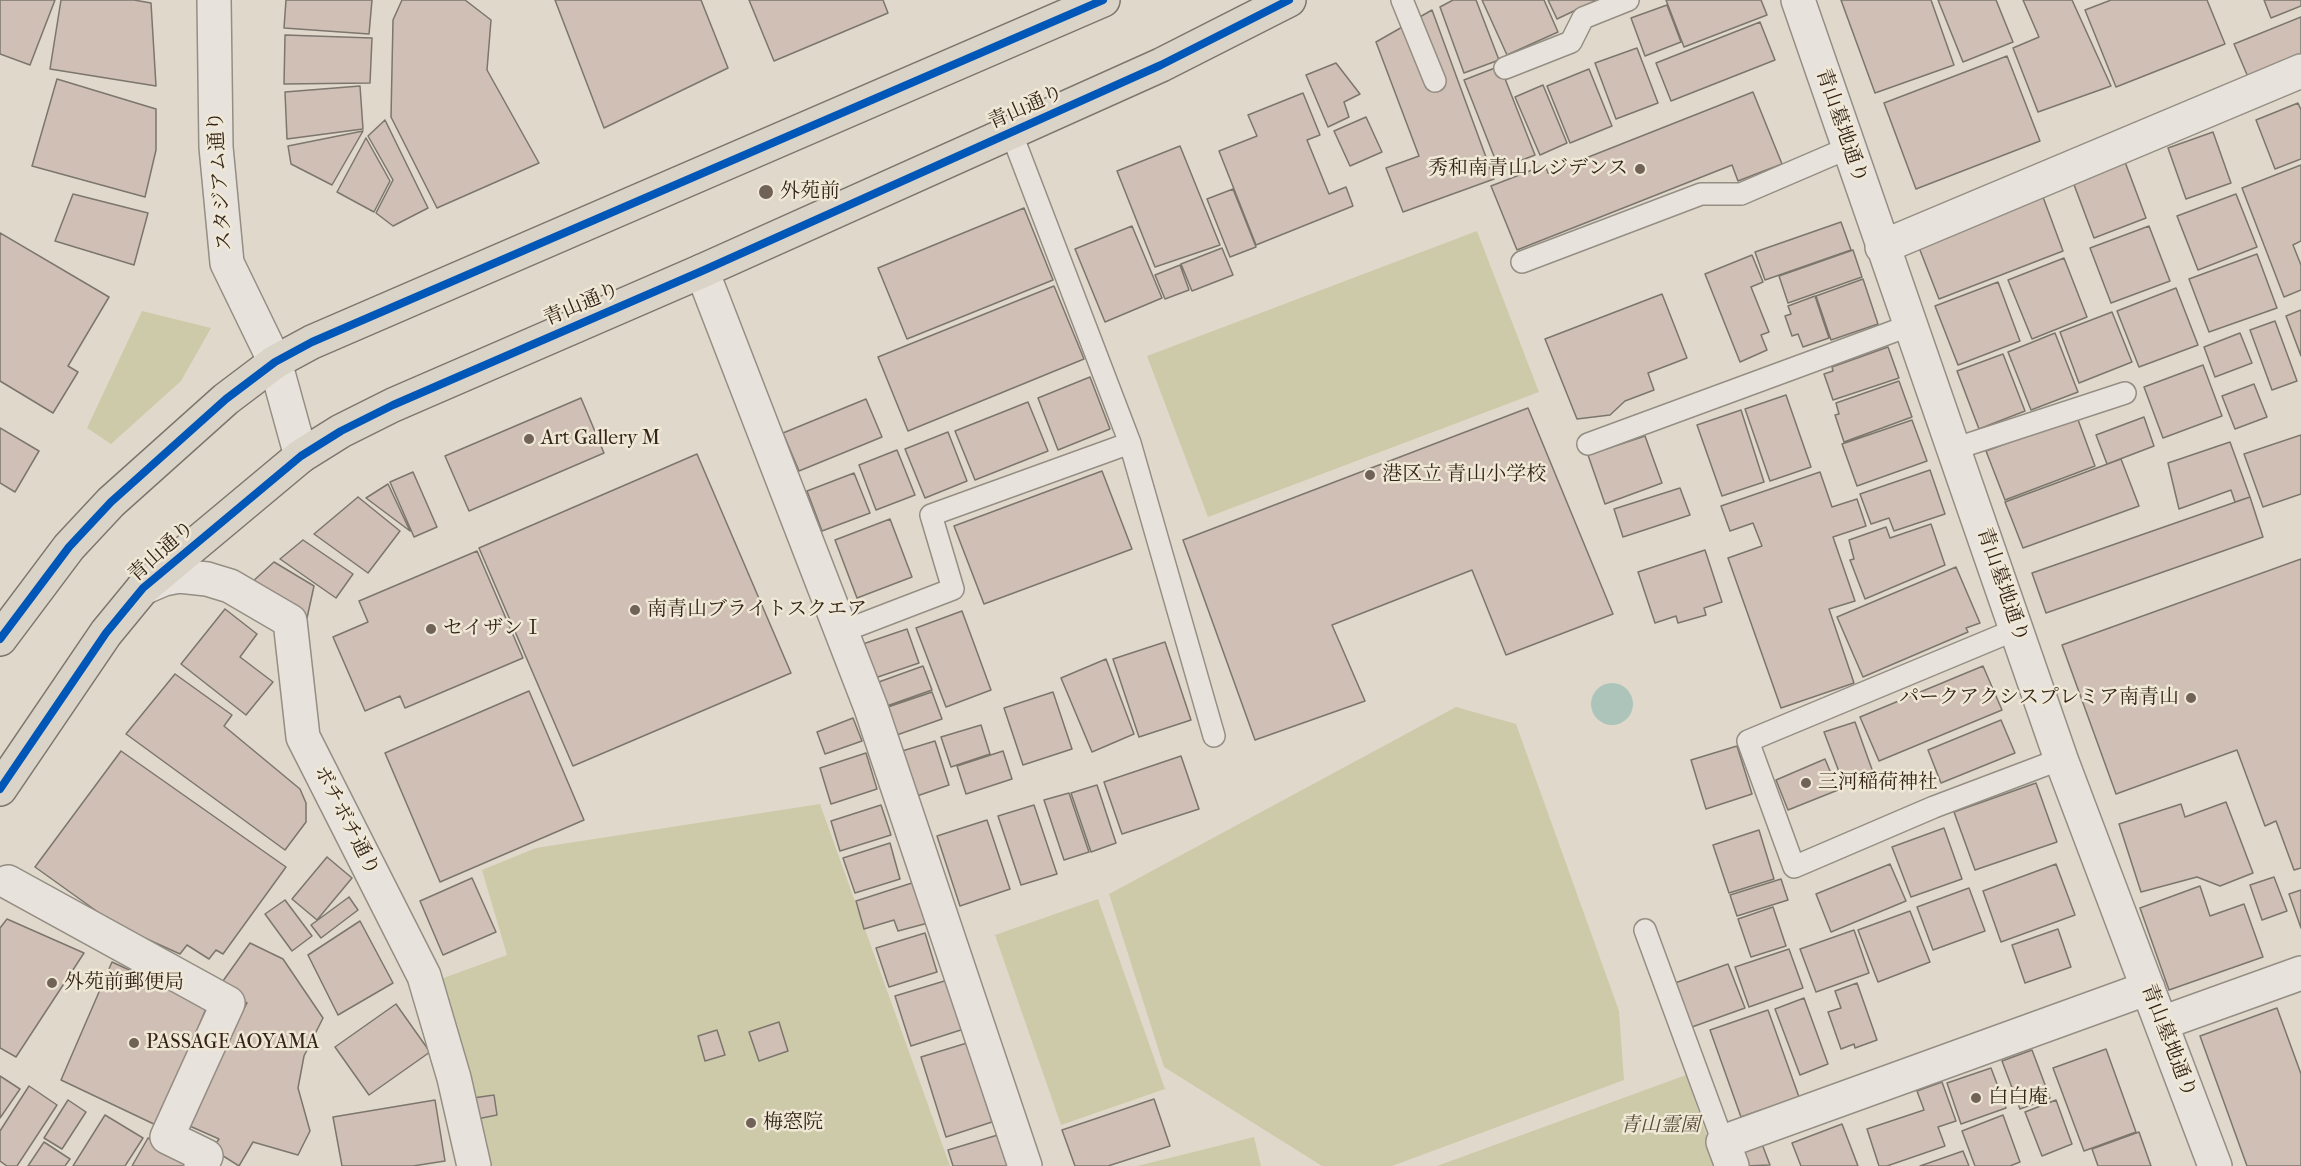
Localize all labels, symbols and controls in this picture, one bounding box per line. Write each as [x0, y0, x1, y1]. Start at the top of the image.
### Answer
street label: 青山墓地通り [1810, 65, 1872, 187]
street label: 青山通り [985, 81, 1067, 135]
street label: スタジアム通り [204, 110, 238, 252]
place label: 秀和南青山レジデンス [1428, 157, 1628, 181]
marker: 秀和南青山レジデンス [1633, 162, 1647, 176]
place label: 外苑前 [780, 180, 840, 204]
marker: 外苑前 [757, 183, 775, 201]
street label: 青山通り [540, 278, 624, 332]
place label: Art Gallery M [541, 427, 660, 451]
marker: Art Gallery M [522, 432, 536, 446]
place label: 港区立 青山小学校 [1382, 463, 1546, 487]
marker: 港区立 青山小学校 [1363, 468, 1377, 482]
street label: 青山通り [124, 516, 200, 588]
street label: 青山墓地通り [1971, 524, 2033, 646]
place label: 南青山ブライトスクエア [647, 598, 867, 622]
marker: 南青山ブライトスクエア [628, 603, 642, 617]
place label: セイザンⅠ [443, 617, 543, 641]
marker: セイザンⅠ [424, 622, 438, 636]
place label: パークアクシスプレミア南青山 [1899, 686, 2179, 710]
marker: パークアクシスプレミア南青山 [2184, 691, 2198, 705]
street label: ボチボチ通り [308, 762, 384, 880]
place label: 三河稲荷神社 [1818, 771, 1938, 795]
marker: 三河稲荷神社 [1799, 776, 1813, 790]
place label: 外苑前郵便局 [64, 971, 184, 995]
marker: 外苑前郵便局 [45, 976, 59, 990]
street label: 青山墓地通り [2135, 981, 2201, 1101]
place label: PASSAGE AOYAMA [146, 1031, 319, 1055]
marker: PASSAGE AOYAMA [127, 1036, 141, 1050]
place label: 白白庵 [1988, 1086, 2048, 1110]
marker: 白白庵 [1969, 1091, 1983, 1105]
place label: 梅窓院 [763, 1111, 823, 1135]
park label: 青山霊園 [1620, 1114, 1700, 1138]
marker: 梅窓院 [744, 1116, 758, 1130]

